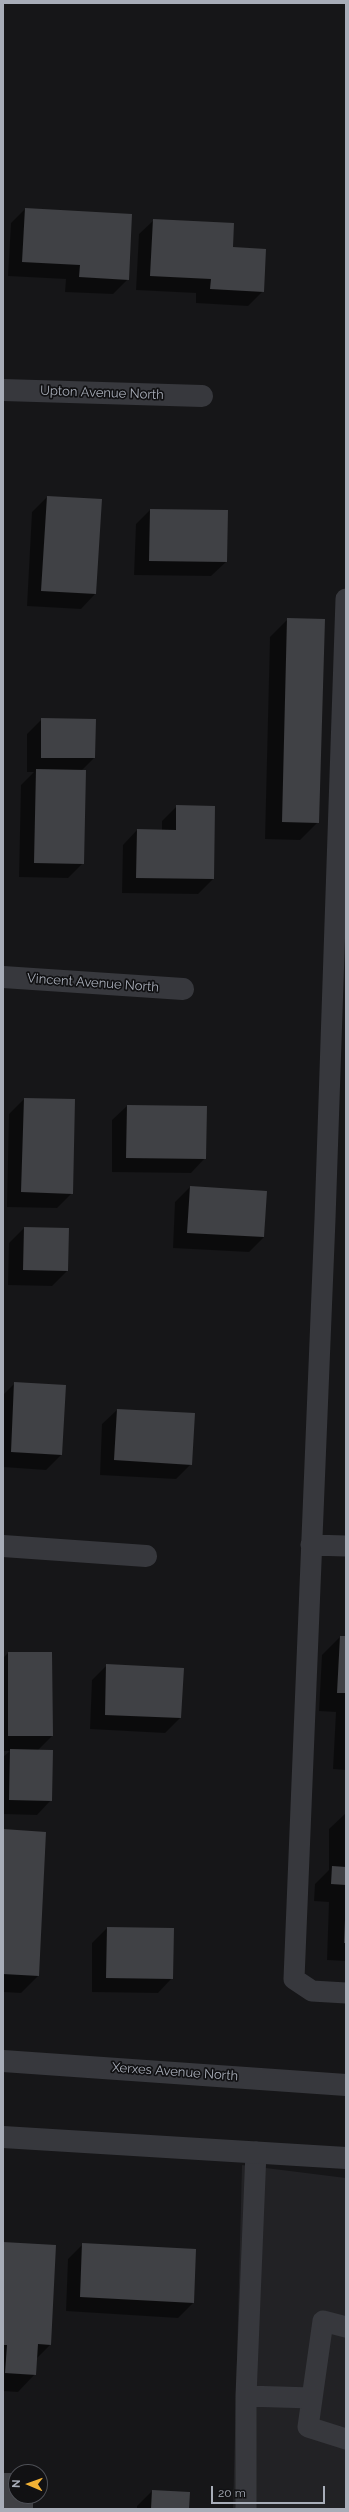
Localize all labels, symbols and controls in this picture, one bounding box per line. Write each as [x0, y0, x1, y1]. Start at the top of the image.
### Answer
street label: Upton Avenue North [40, 383, 164, 403]
street label: Vincent Avenue North [27, 971, 159, 995]
street label: Xerxes Avenue North [111, 2060, 239, 2084]
north arrow [8, 2464, 48, 2504]
scale bar [213, 2478, 327, 2504]
text: N [10, 2479, 23, 2488]
text: 20 m [218, 2486, 246, 2500]

